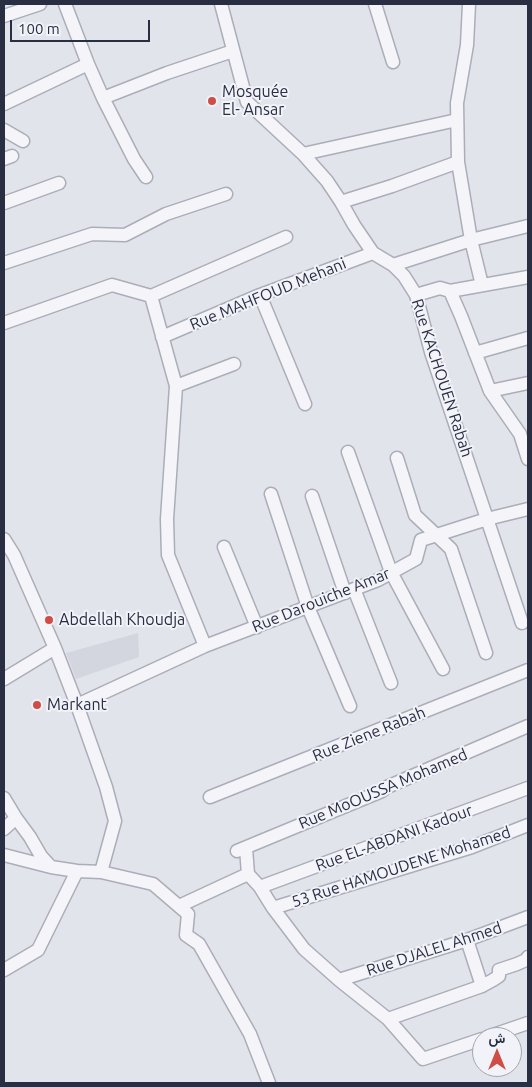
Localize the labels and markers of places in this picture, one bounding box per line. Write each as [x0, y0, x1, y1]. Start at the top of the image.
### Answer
place label: Mosquée El- Ansar [222, 82, 288, 120]
marker: Mosquée El- Ansar [206, 95, 218, 107]
place label: Abdellah Khoudja [59, 610, 185, 630]
marker: Abdellah Khoudja [43, 614, 55, 626]
place label: Markant [47, 695, 107, 715]
marker: Markant [31, 699, 43, 711]

